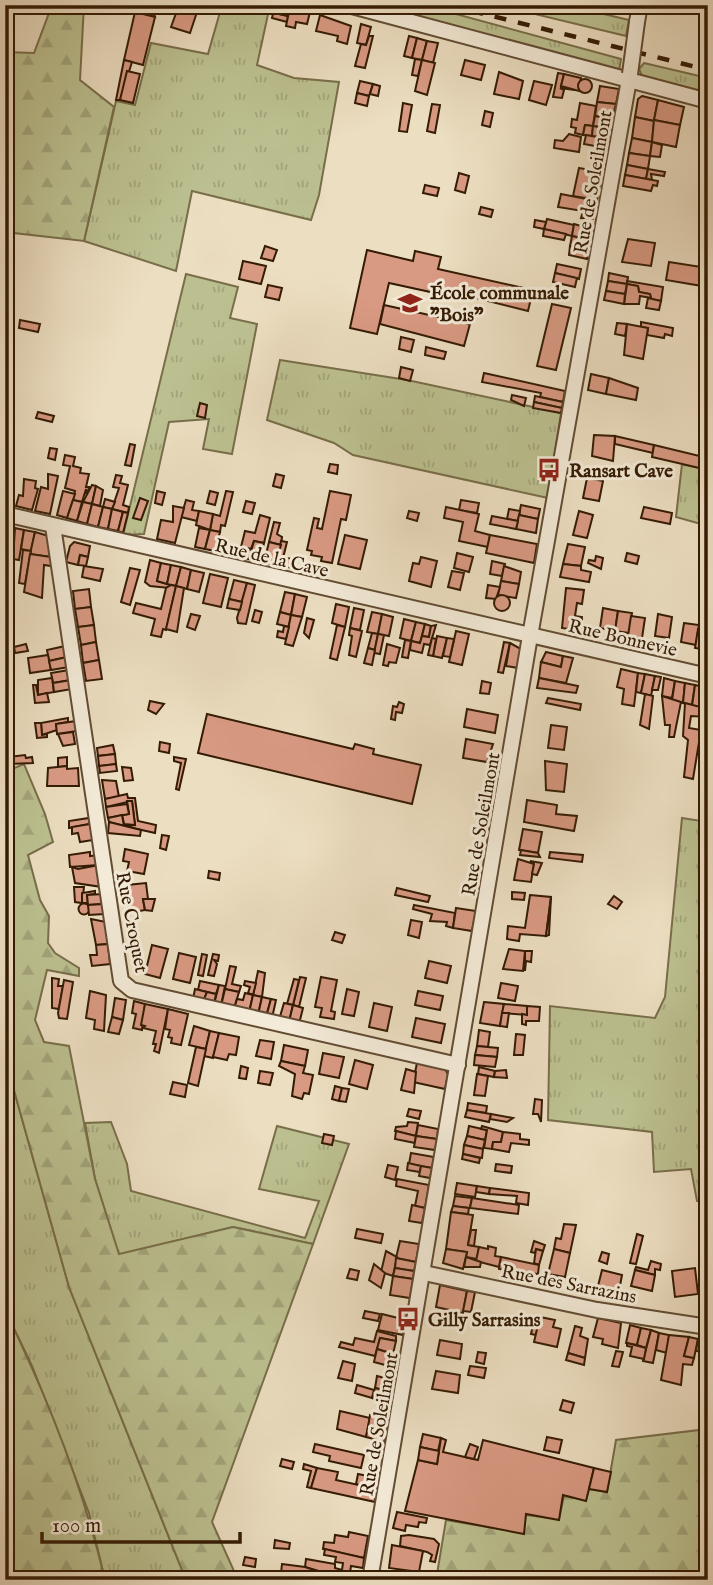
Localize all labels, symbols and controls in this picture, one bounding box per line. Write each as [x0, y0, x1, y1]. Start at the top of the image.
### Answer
street label: Rue de Soleilmont [570, 108, 619, 256]
place label: École communale "Bois" [430, 281, 569, 328]
school or university icon: École communale "Bois" [396, 289, 424, 317]
bus stop icon: Ransart Cave [535, 456, 563, 484]
place label: Ransart Cave [569, 460, 673, 484]
street label: Rue de la Cave [212, 534, 331, 584]
street label: Rue Bonnevie [566, 615, 680, 663]
street label: Rue de Soleilmont [458, 750, 507, 898]
street label: Rue Croquet [109, 870, 153, 975]
street label: Rue des Sarrazins [499, 1260, 638, 1310]
bus stop icon: Gilly Sarrasins [394, 1305, 422, 1333]
place label: Gilly Sarrasins [428, 1309, 541, 1333]
street label: Rue de Soleilmont [356, 1350, 405, 1498]
scale bar [42, 1501, 240, 1545]
text: 100 m [52, 1513, 101, 1540]

